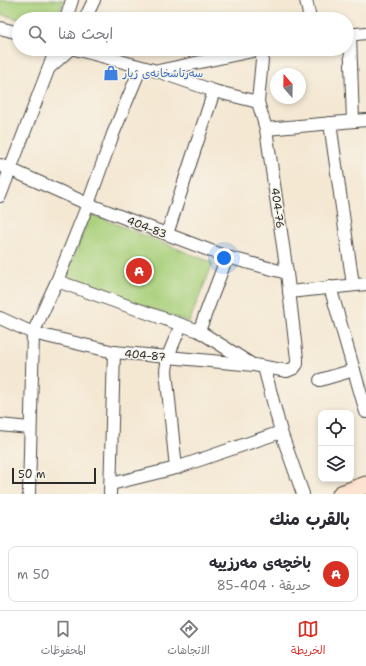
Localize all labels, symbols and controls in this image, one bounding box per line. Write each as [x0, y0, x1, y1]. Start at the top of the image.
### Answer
search box [12, 12, 354, 56]
icon: search [26, 23, 48, 45]
text: ابحث هنا [58, 24, 113, 44]
shop icon: سەرتاشخانەی ژیار [102, 64, 120, 82]
place label: سەرتاشخانەی ژیار [122, 66, 203, 81]
north arrow [270, 68, 306, 104]
street label: 404-76 [267, 187, 288, 230]
street label: 404-83 [125, 213, 169, 242]
your location [214, 248, 234, 268]
pin: A [126, 256, 152, 286]
street label: 404-87 [124, 346, 167, 365]
map controls [318, 410, 354, 482]
button: locate [318, 410, 354, 446]
button: layers [318, 446, 354, 482]
scale bar [12, 466, 96, 485]
text: 50 m [18, 467, 46, 482]
text: بالقرب منك [270, 508, 350, 530]
text: باخچەی مەرزییە [209, 553, 311, 573]
text: 50 m [17, 566, 50, 583]
text: A [331, 566, 341, 583]
text: حديقة · 404-85 [217, 577, 311, 594]
tab: المحفوظات [41, 618, 86, 660]
tab: الاتجاهات [167, 618, 210, 660]
tab: الخريطة [291, 618, 325, 660]

